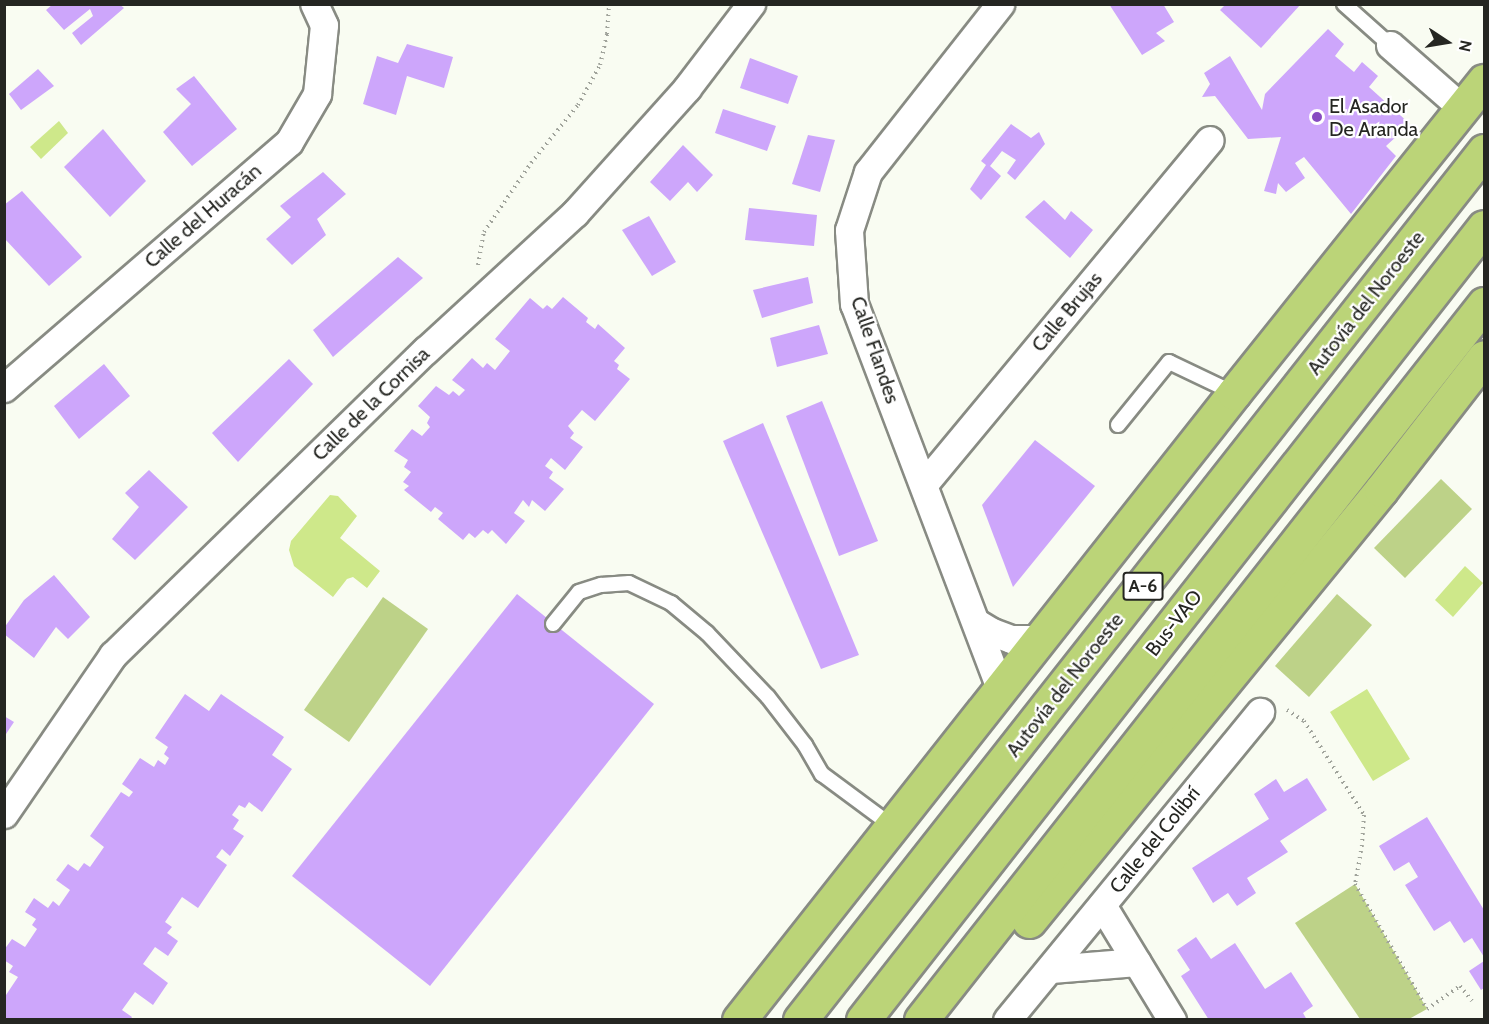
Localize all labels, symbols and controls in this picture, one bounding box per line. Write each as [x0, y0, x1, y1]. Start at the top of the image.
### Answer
north arrow [1417, 12, 1477, 72]
text: N [1455, 38, 1476, 53]
place label: El Asador De Aranda [1329, 94, 1418, 141]
marker: El Asador De Aranda [1310, 110, 1324, 124]
street label: Calle del Huracán [140, 159, 266, 273]
street label: Autovía del Noroeste [1302, 226, 1430, 380]
street label: Calle Brujas [1027, 267, 1107, 357]
street label: Calle Flandes [845, 293, 905, 407]
street label: Calle de la Cornisa [308, 342, 434, 466]
road number: A-6 [1122, 571, 1164, 601]
street label: Bus-VAO [1141, 585, 1207, 661]
street label: Autovía del Noroeste [1001, 608, 1129, 762]
street label: Calle del Colibrí [1105, 782, 1205, 898]

